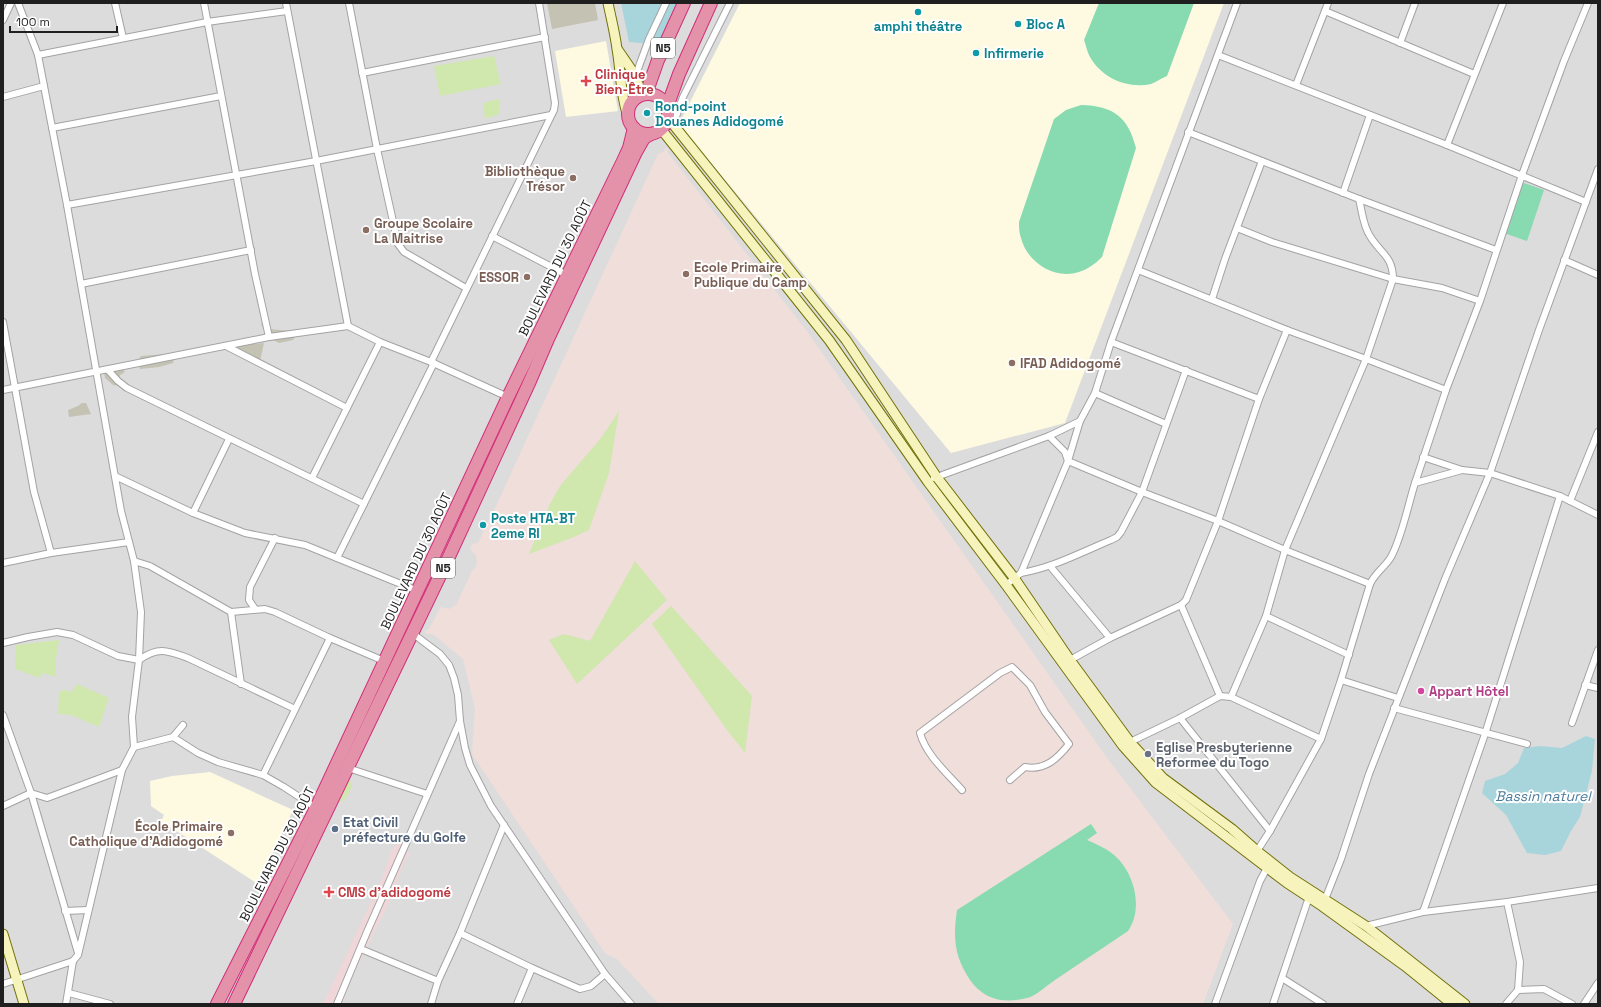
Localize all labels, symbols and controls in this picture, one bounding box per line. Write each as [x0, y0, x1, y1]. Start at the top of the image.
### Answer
marker: amphi théâtre [913, 7, 923, 17]
scale bar [10, 8, 117, 34]
text: 100 m [16, 14, 50, 30]
place label: Bloc A [1026, 16, 1066, 33]
place label: amphi théâtre [874, 18, 962, 35]
marker: Bloc A [1013, 19, 1023, 29]
road number: N5 [651, 38, 675, 58]
place label: Infirmerie [984, 45, 1044, 62]
marker: Infirmerie [971, 48, 981, 58]
place label: Clinique Bien-Être [595, 66, 654, 98]
marker: Clinique Bien-Être [580, 75, 592, 87]
place label: Rond-point Douanes Adidogomé [655, 98, 784, 130]
marker: Rond-point Douanes Adidogomé [642, 108, 652, 118]
place label: Bibliothèque Trésor [485, 163, 565, 195]
marker: Bibliothèque Trésor [568, 173, 578, 183]
street label: BOULEVARD DU 30 AOÛT [515, 197, 595, 339]
place label: Groupe Scolaire La Maitrise [374, 215, 473, 247]
marker: Groupe Scolaire La Maitrise [361, 225, 371, 235]
place label: Ecole Primaire Publique du Camp [694, 259, 807, 291]
place label: ESSOR [479, 269, 519, 286]
marker: Ecole Primaire Publique du Camp [681, 269, 691, 279]
marker: ESSOR [522, 272, 532, 282]
place label: IFAD Adidogomé [1020, 355, 1121, 372]
marker: IFAD Adidogomé [1007, 358, 1017, 368]
street label: BOULEVARD DU 30 AOÛT [377, 490, 455, 632]
place label: Poste HTA-BT 2eme RI [491, 510, 575, 542]
marker: Poste HTA-BT 2eme RI [478, 520, 488, 530]
road number: N5 [431, 558, 455, 578]
place label: Appart Hôtel [1429, 683, 1509, 700]
marker: Appart Hôtel [1416, 686, 1426, 696]
place label: Eglise Presbyterienne Reformee du Togo [1156, 739, 1292, 771]
marker: Eglise Presbyterienne Reformee du Togo [1143, 749, 1153, 759]
street label: BOULEVARD DU 30 AOÛT [236, 783, 319, 924]
water label: Bassin naturel [1495, 787, 1592, 805]
place label: Etat Civil préfecture du Golfe [343, 814, 466, 846]
place label: École Primaire Catholique d'Adidogomé [69, 818, 223, 850]
marker: Etat Civil préfecture du Golfe [330, 824, 340, 834]
marker: École Primaire Catholique d'Adidogomé [226, 828, 236, 838]
place label: CMS d'adidogomé [338, 884, 451, 901]
marker: CMS d'adidogomé [323, 886, 335, 898]

